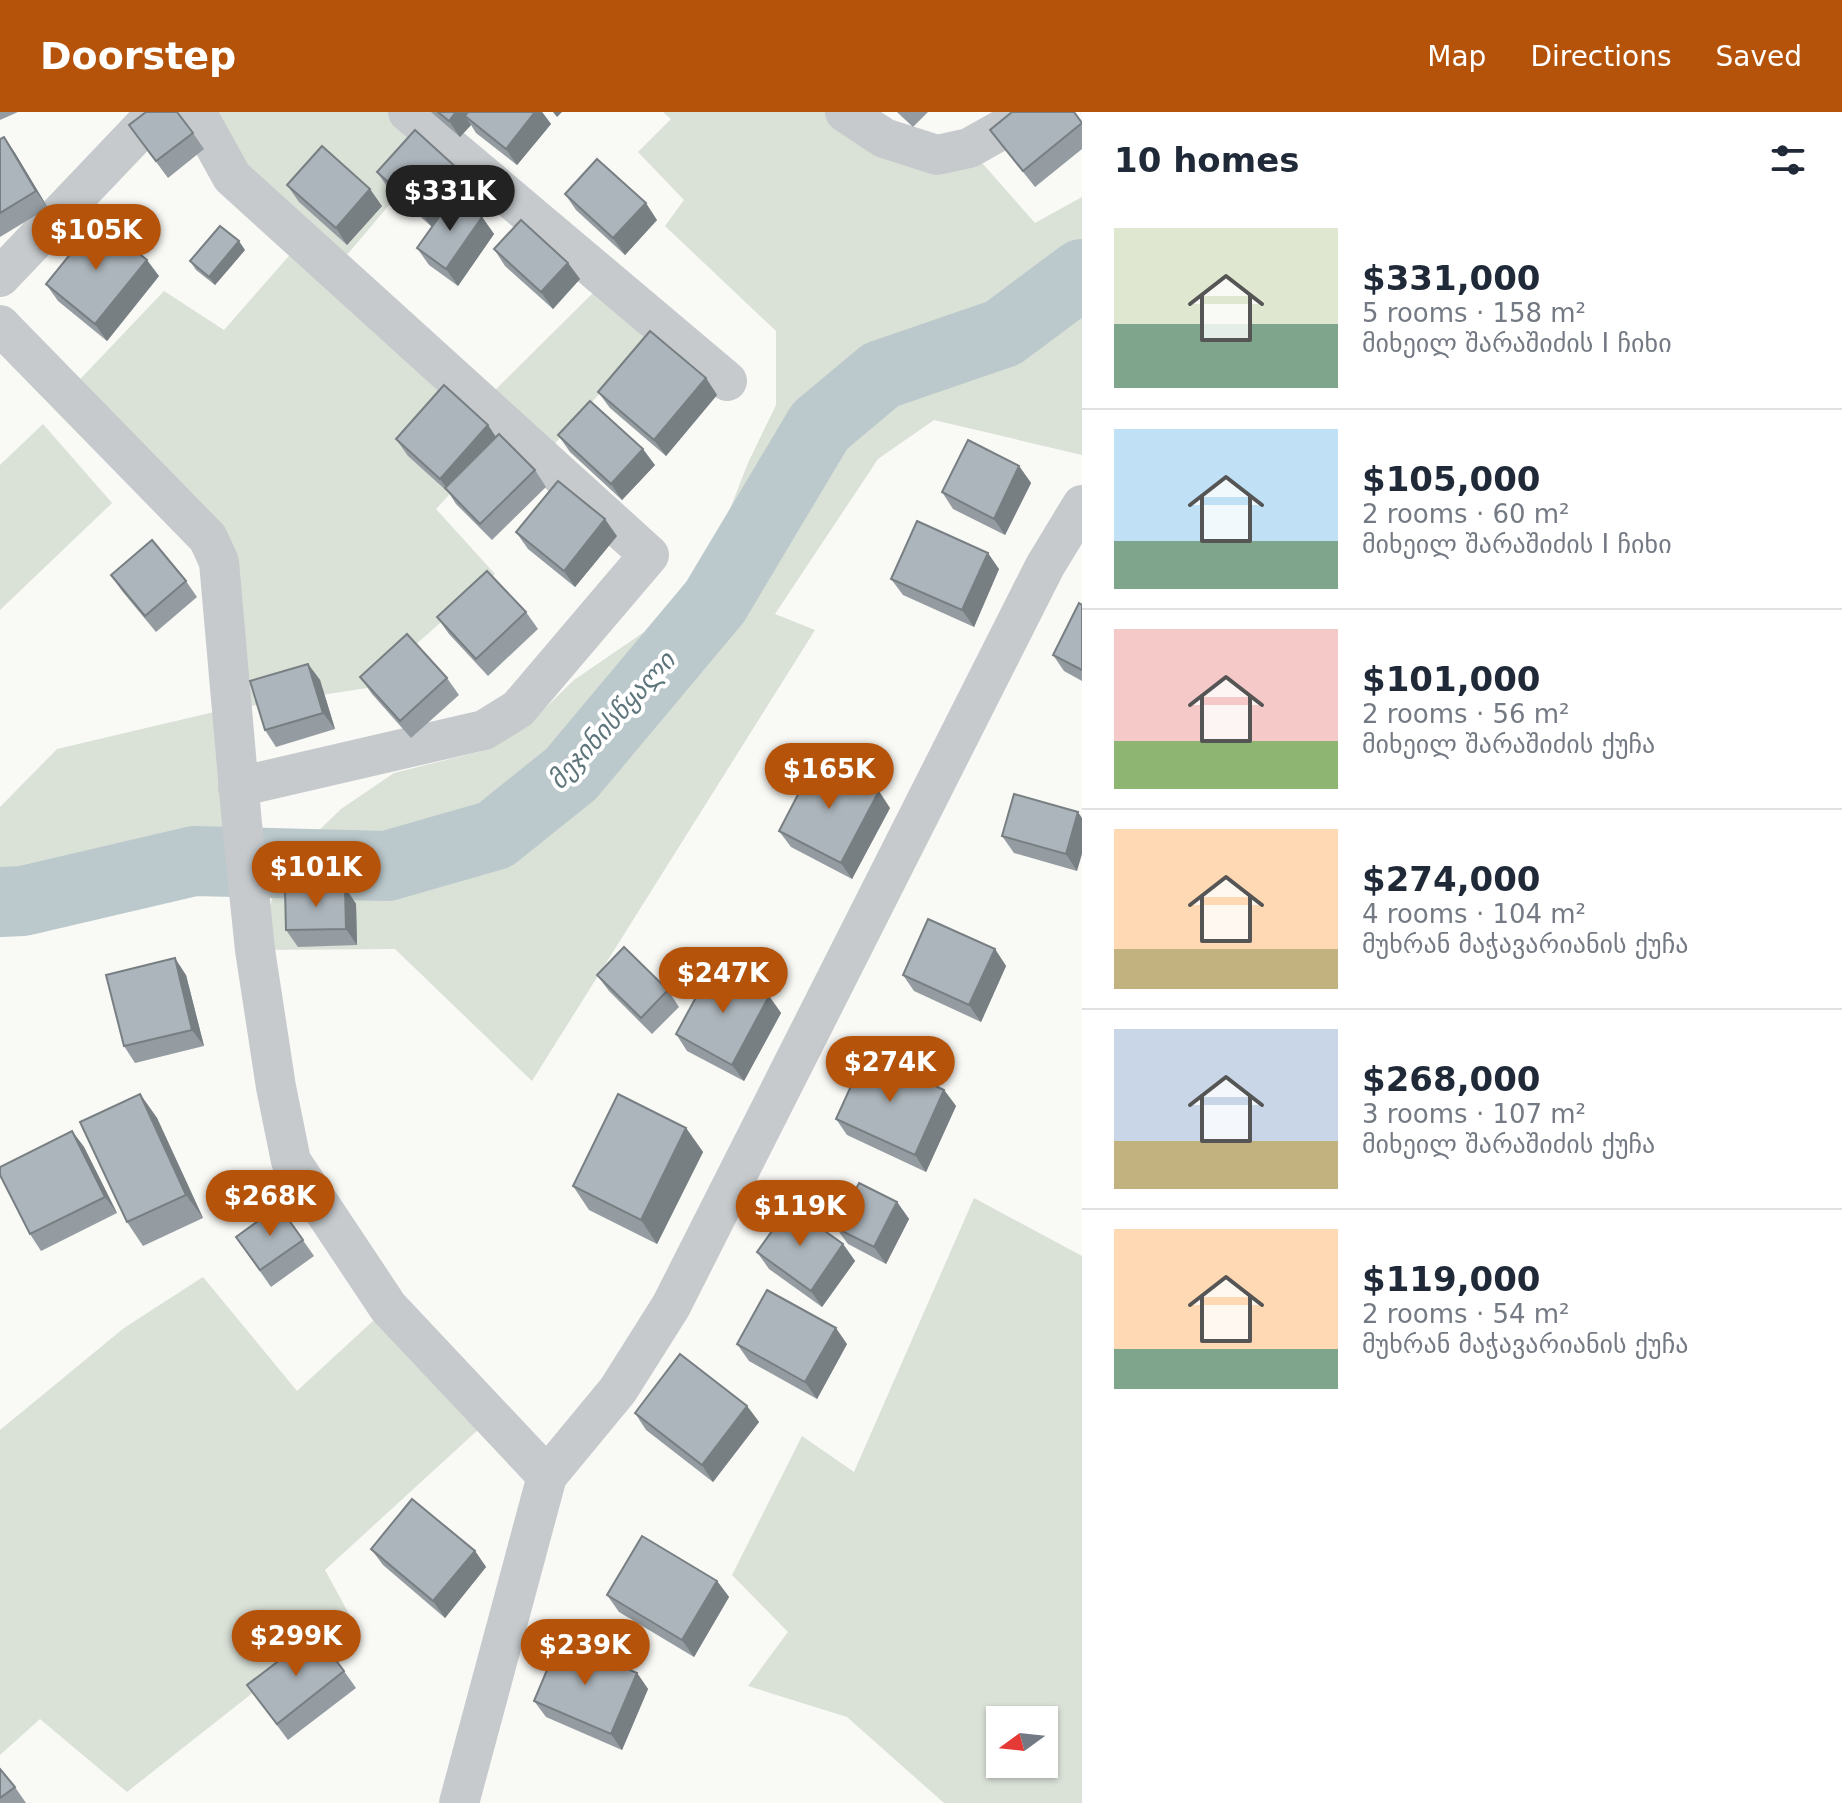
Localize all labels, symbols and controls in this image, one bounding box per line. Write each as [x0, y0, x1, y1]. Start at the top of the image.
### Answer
text: Doorstep [40, 34, 236, 78]
text: Map [1427, 40, 1486, 73]
text: Directions [1530, 40, 1671, 73]
text: Saved [1715, 40, 1802, 73]
icon: filters [1766, 138, 1810, 182]
text: 10 homes [1114, 140, 1299, 180]
pin: $331K [394, 165, 506, 233]
text: $331K [404, 176, 496, 206]
pin: $105K [40, 204, 152, 272]
text: $105K [50, 215, 142, 245]
text: $331,000 [1362, 258, 1541, 298]
icon: home [1178, 260, 1274, 356]
text: 5 rooms · 158 m² [1362, 298, 1586, 328]
text: მიხეილ შარაშიძის I ჩიხი [1362, 328, 1672, 358]
text: $105,000 [1362, 459, 1541, 499]
icon: home [1178, 461, 1274, 557]
text: 2 rooms · 60 m² [1362, 499, 1570, 529]
text: მიხეილ შარაშიძის I ჩიხი [1362, 529, 1672, 559]
water label: მეჯინისწყალი [543, 644, 682, 795]
text: $101,000 [1362, 659, 1541, 699]
icon: home [1178, 661, 1274, 757]
text: 2 rooms · 56 m² [1362, 699, 1570, 729]
text: მიხეილ შარაშიძის ქუჩა [1362, 729, 1655, 759]
pin: $165K [773, 743, 885, 811]
text: $165K [783, 754, 875, 784]
pin: $101K [260, 841, 372, 909]
text: $101K [270, 852, 362, 882]
text: $274,000 [1362, 859, 1541, 899]
icon: home [1178, 861, 1274, 957]
text: 4 rooms · 104 m² [1362, 899, 1586, 929]
text: მუხრან მაჭავარიანის ქუჩა [1362, 929, 1689, 959]
pin: $247K [667, 947, 779, 1015]
text: $247K [677, 958, 769, 988]
pin: $274K [834, 1036, 946, 1104]
text: $274K [844, 1047, 936, 1077]
text: $268,000 [1362, 1059, 1541, 1099]
icon: home [1178, 1061, 1274, 1157]
text: 3 rooms · 107 m² [1362, 1099, 1586, 1129]
text: მიხეილ შარაშიძის ქუჩა [1362, 1129, 1655, 1159]
pin: $268K [214, 1170, 326, 1238]
pin: $119K [744, 1180, 856, 1248]
text: $268K [224, 1181, 316, 1211]
text: $119K [754, 1191, 846, 1221]
text: $119,000 [1362, 1259, 1541, 1299]
icon: home [1178, 1261, 1274, 1357]
text: 2 rooms · 54 m² [1362, 1299, 1570, 1329]
text: მუხრან მაჭავარიანის ქუჩა [1362, 1329, 1689, 1359]
pin: $299K [240, 1610, 352, 1678]
pin: $239K [529, 1619, 641, 1687]
text: $299K [250, 1621, 342, 1651]
text: $239K [539, 1630, 631, 1660]
north arrow [986, 1706, 1058, 1778]
map controls [986, 1706, 1058, 1778]

